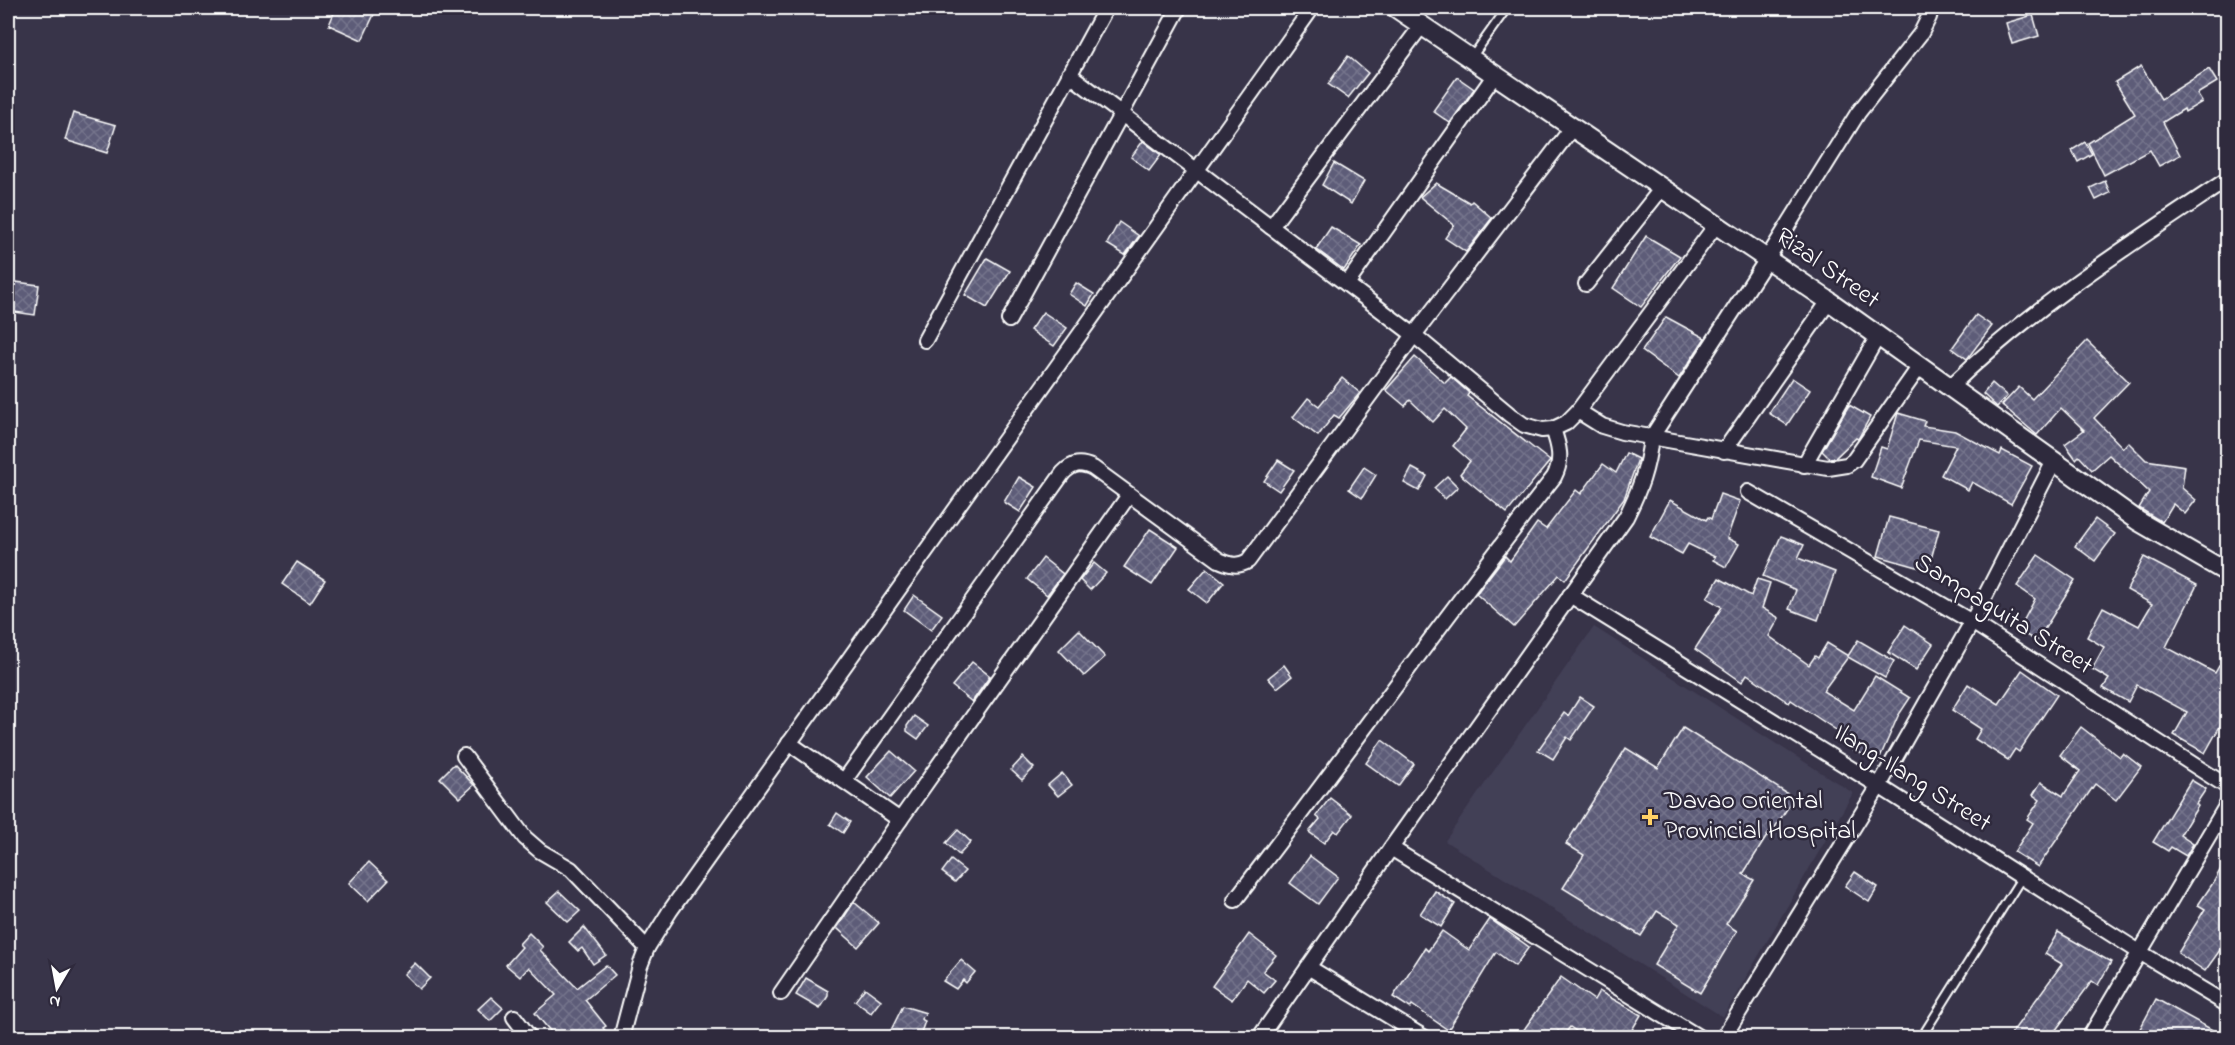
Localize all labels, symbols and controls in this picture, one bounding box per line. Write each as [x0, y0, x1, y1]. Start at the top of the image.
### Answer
street label: Rizal Street [1767, 219, 1887, 319]
street label: Sampaguita Street [1906, 545, 2100, 686]
street label: Ilang-Ilang Street [1826, 715, 1999, 843]
place label: Davao Oriental Provincial Hospital [1663, 783, 1856, 851]
marker: Davao Oriental Provincial Hospital [1641, 808, 1659, 826]
north arrow [27, 958, 87, 1018]
text: N [47, 988, 62, 1014]

